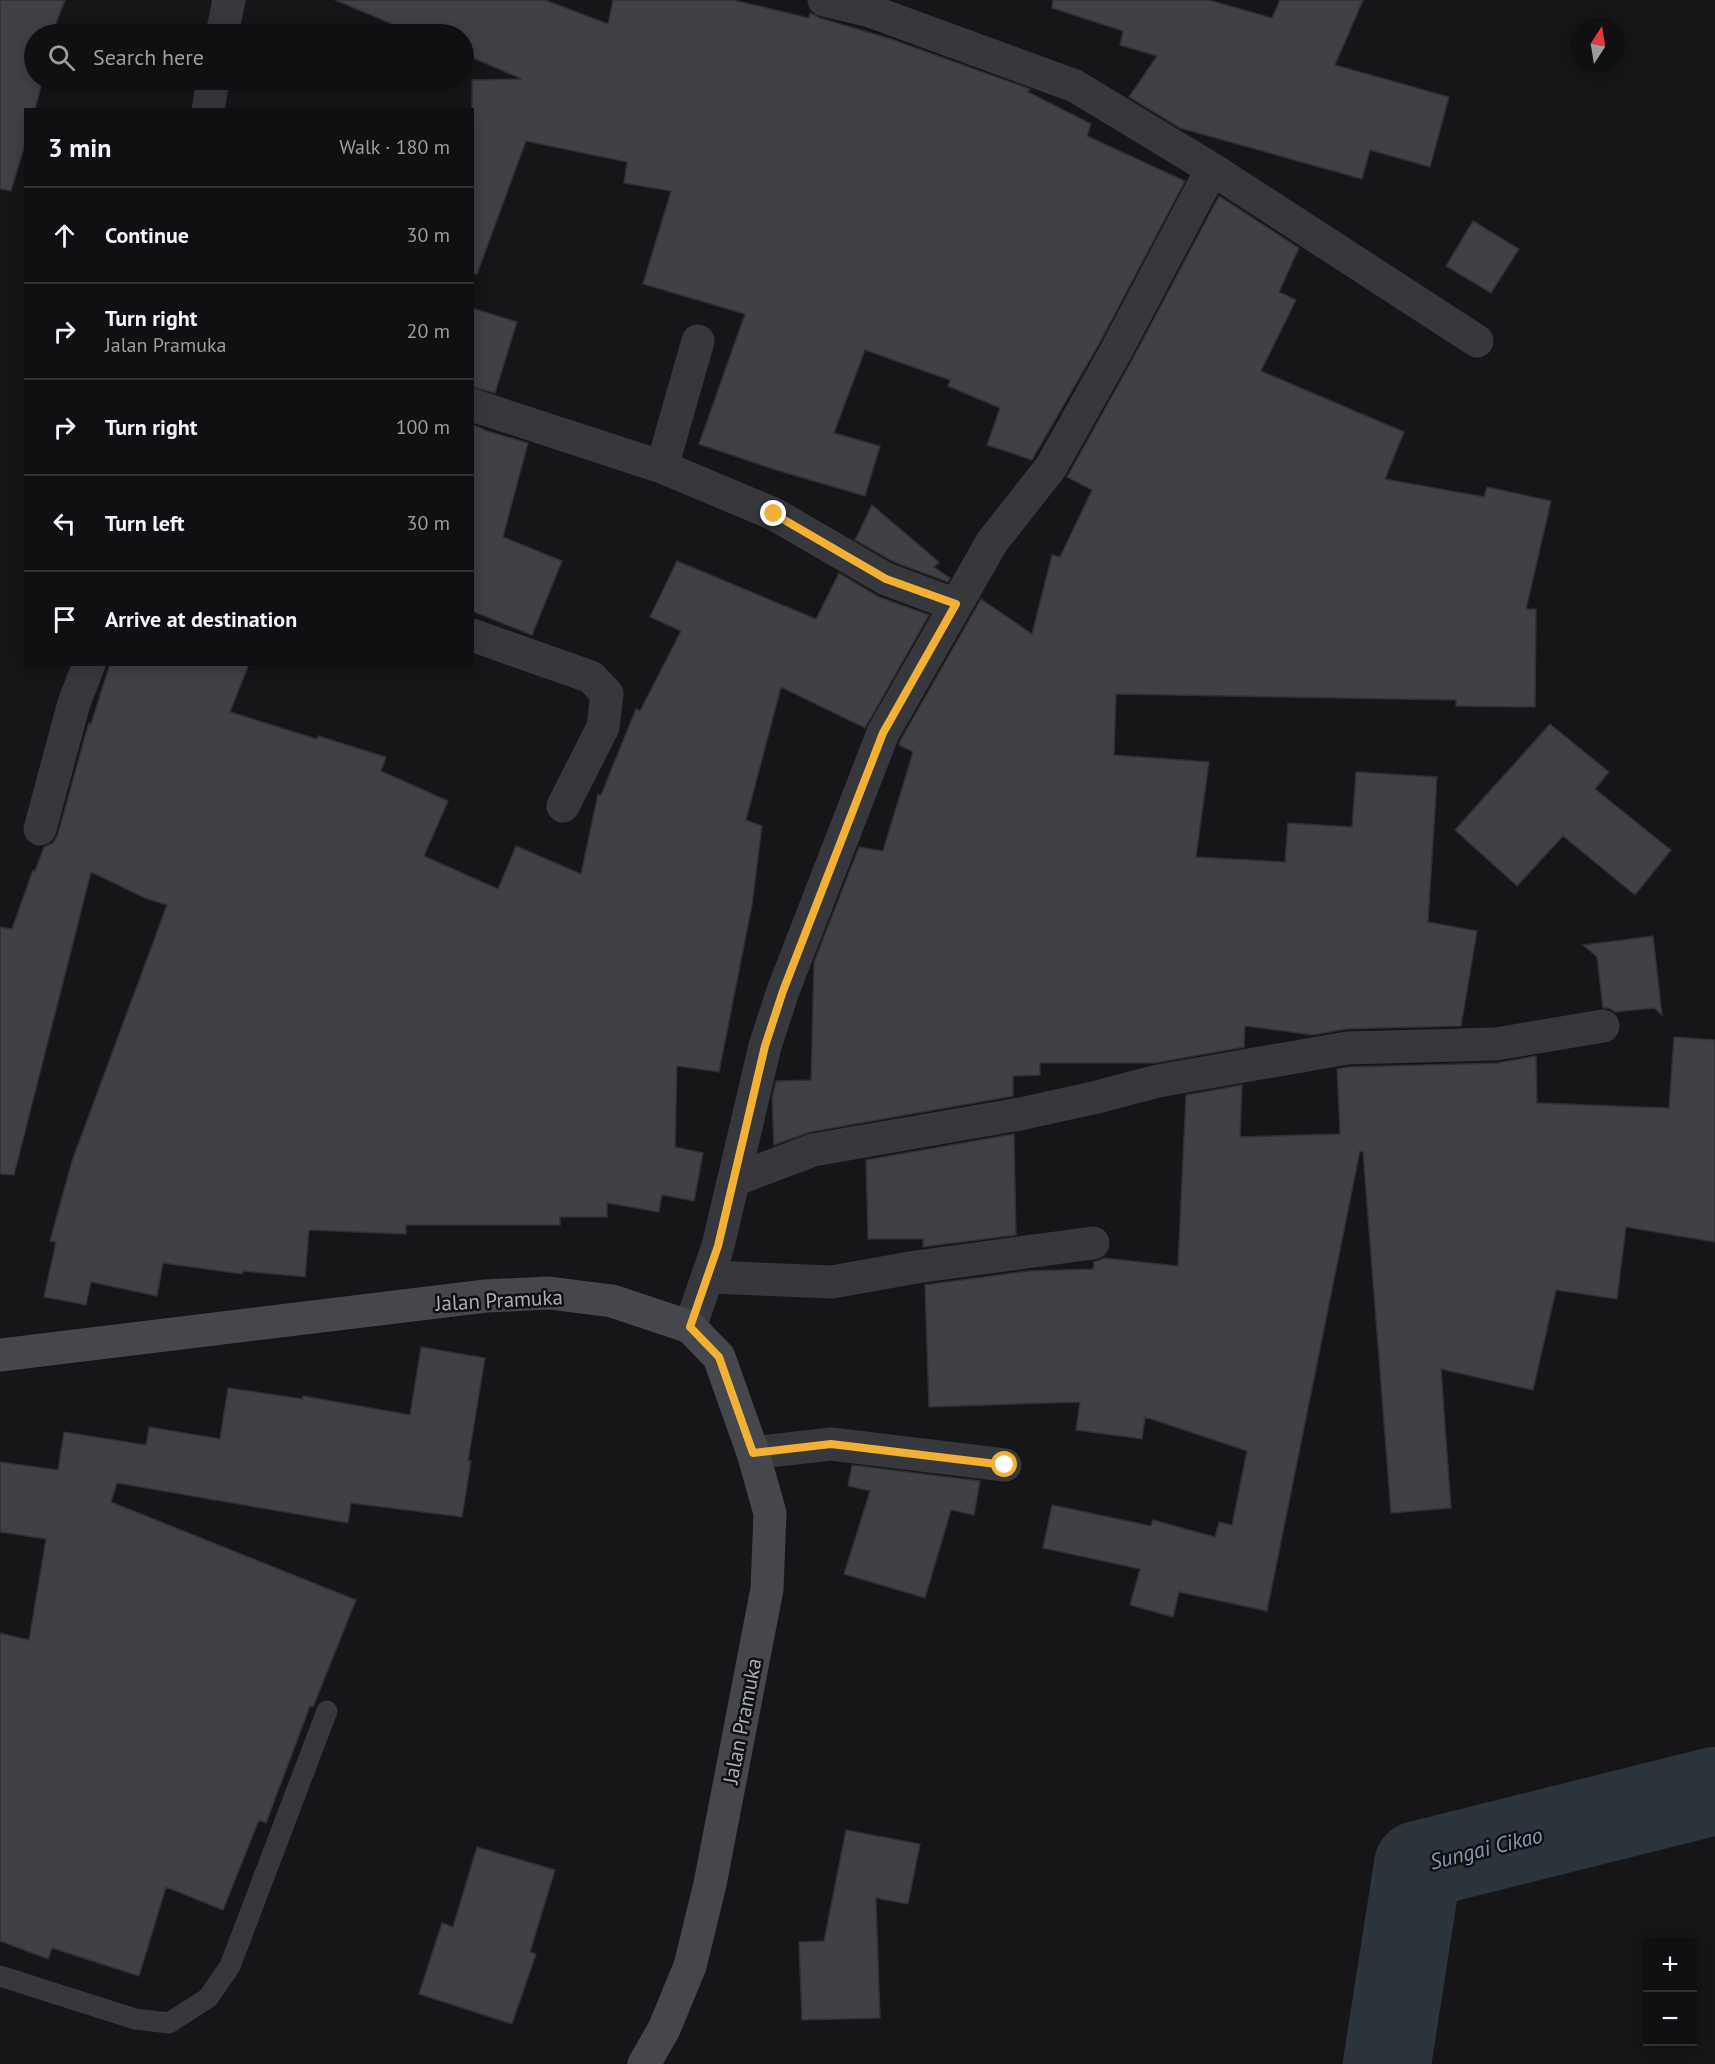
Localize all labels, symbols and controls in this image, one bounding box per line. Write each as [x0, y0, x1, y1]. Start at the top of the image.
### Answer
north arrow [1571, 18, 1625, 72]
search box [24, 24, 474, 90]
icon: search [45, 41, 78, 74]
text: Search here [93, 43, 204, 71]
text: 3 min [48, 131, 111, 164]
text: Walk · 180 m [339, 134, 450, 160]
icon: ahead [48, 219, 81, 252]
text: Continue [105, 221, 189, 249]
text: 30 m [407, 222, 450, 248]
text: Turn right [105, 304, 197, 332]
icon: right [48, 315, 81, 348]
text: 20 m [407, 318, 450, 344]
text: Jalan Pramuka [105, 332, 227, 358]
icon: right [48, 411, 81, 444]
text: Turn right [105, 413, 197, 441]
text: 100 m [396, 414, 450, 440]
route end [760, 500, 786, 526]
icon: left [48, 507, 81, 540]
text: Turn left [105, 509, 185, 537]
text: 30 m [407, 510, 450, 536]
icon: arrive [48, 603, 81, 636]
text: Arrive at destination [105, 605, 297, 633]
street label: Jalan Pramuka [434, 1283, 563, 1317]
route start [991, 1451, 1017, 1477]
street label: Jalan Pramuka [716, 1656, 767, 1787]
water label: Sungai Cikao [1427, 1820, 1545, 1876]
map controls [1643, 1938, 1697, 2046]
button: + [1643, 1938, 1697, 1992]
button: − [1643, 1992, 1697, 2046]

